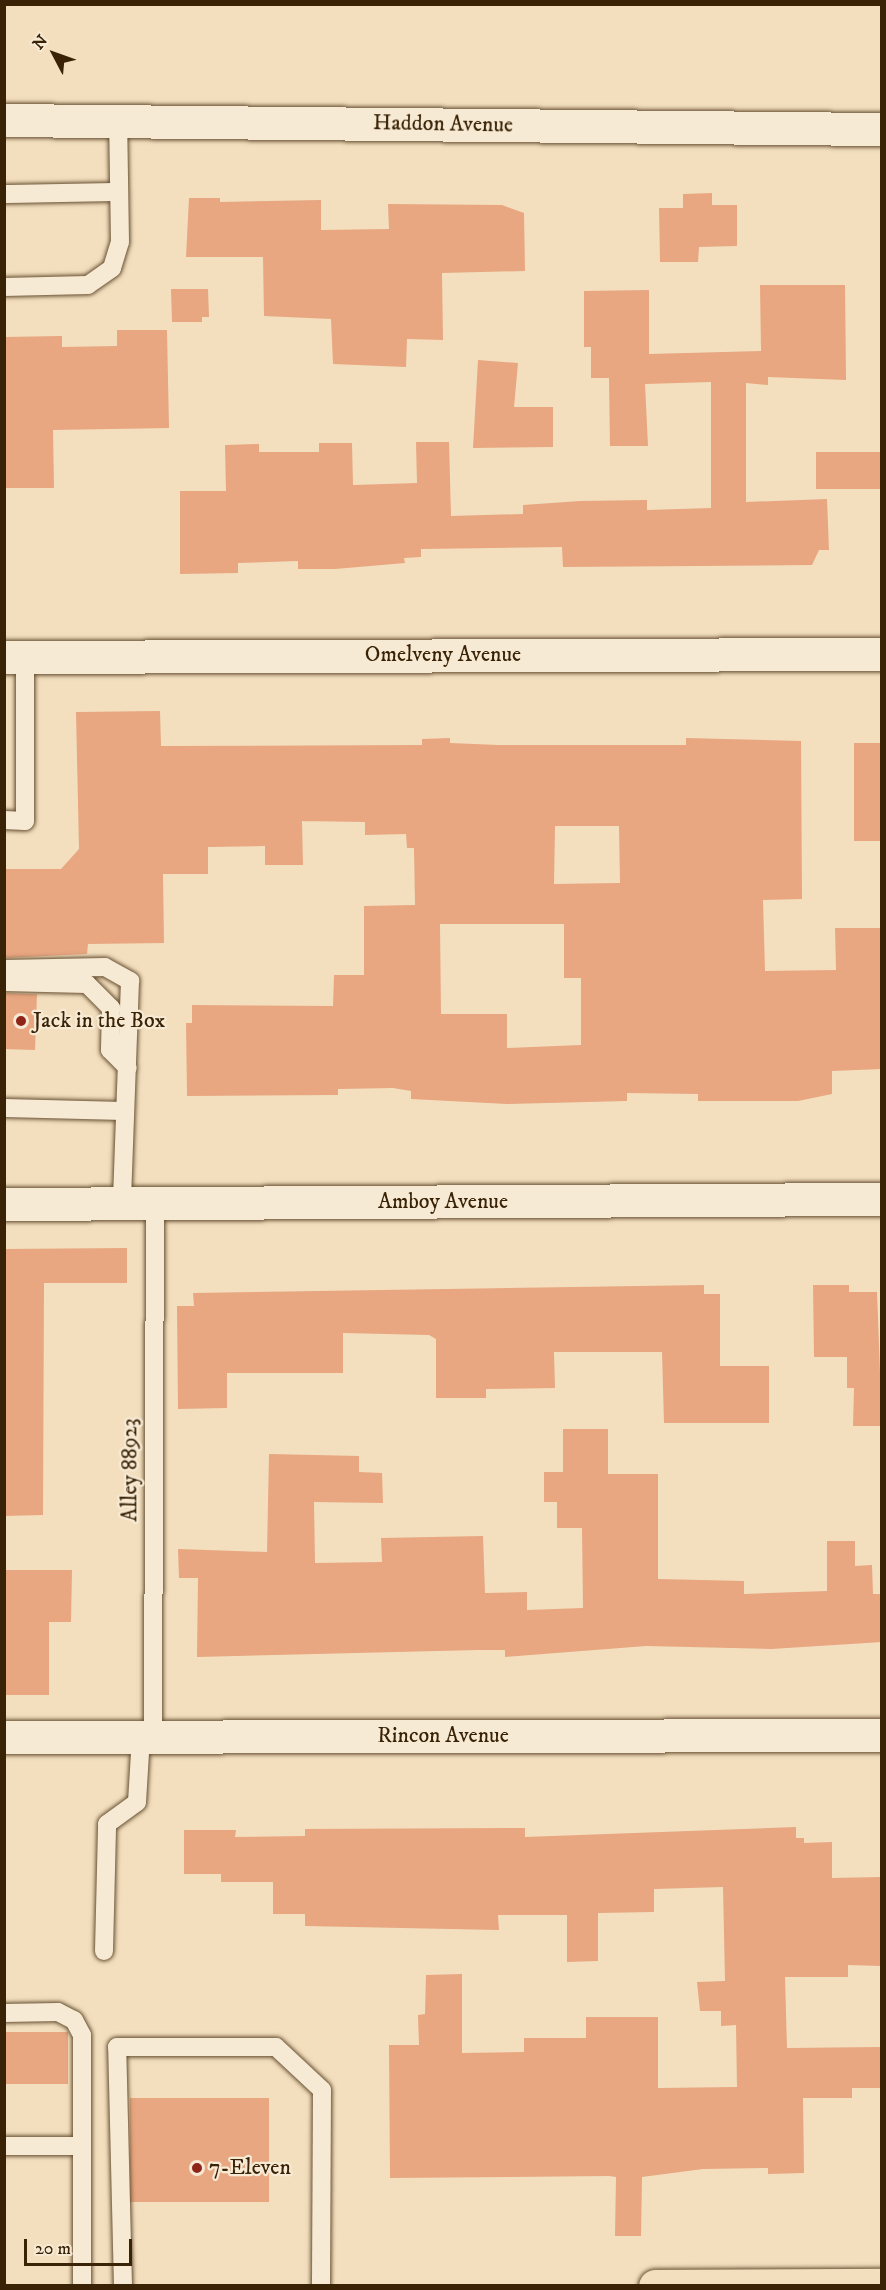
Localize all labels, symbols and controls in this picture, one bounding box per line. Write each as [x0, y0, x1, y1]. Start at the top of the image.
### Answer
north arrow [24, 24, 84, 84]
text: N [29, 31, 52, 54]
street label: Haddon Avenue [373, 110, 513, 138]
street label: Omelveny Avenue [365, 642, 521, 668]
place label: Jack in the Box [33, 1008, 165, 1034]
marker: Jack in the Box [14, 1014, 28, 1028]
street label: Amboy Avenue [378, 1189, 508, 1215]
street label: Alley 88923 [117, 1418, 143, 1522]
street label: Rincon Avenue [377, 1723, 509, 1749]
place label: 7-Eleven [209, 2155, 291, 2181]
marker: 7-Eleven [190, 2161, 204, 2175]
scale bar [27, 2227, 135, 2265]
text: 20 m [35, 2238, 71, 2260]

